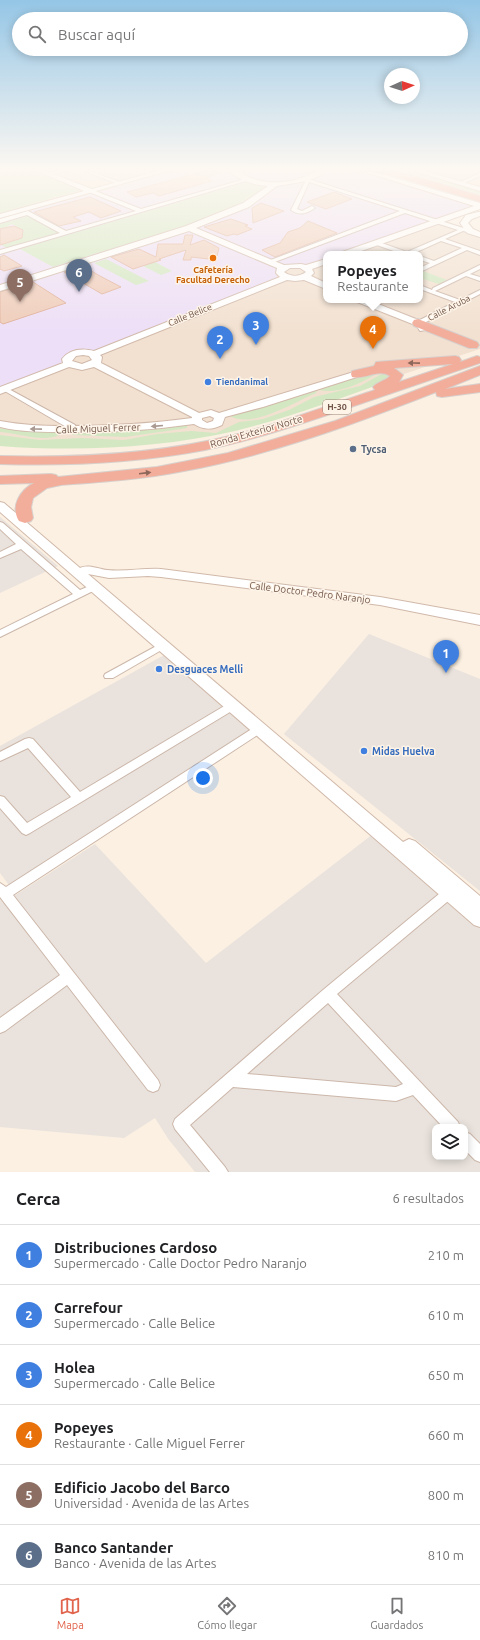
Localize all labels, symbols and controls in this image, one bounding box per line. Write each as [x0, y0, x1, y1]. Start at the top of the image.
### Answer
search box [12, 12, 468, 56]
icon: search [26, 23, 48, 45]
text: Buscar aquí [58, 26, 135, 43]
north arrow [384, 68, 420, 104]
popup [323, 251, 423, 303]
marker: Cafetería Facultad Derecho [208, 253, 218, 263]
pin: 6 [66, 259, 92, 292]
text: Popeyes [337, 262, 397, 279]
place label: Cafetería Facultad Derecho [176, 265, 250, 285]
pin: 5 [7, 269, 33, 302]
text: Restaurante [337, 279, 409, 293]
street label: Calle Aruba [426, 293, 472, 323]
street label: Calle Belice [167, 302, 213, 328]
pin: 3 [243, 312, 269, 345]
pin: 4 [360, 316, 386, 349]
pin: 2 [207, 326, 233, 359]
one-way arrow [407, 360, 420, 366]
marker: Tiendanimal [203, 377, 213, 387]
place label: Tiendanimal [216, 377, 268, 387]
road number: H-30 [323, 400, 351, 414]
street label: Ronda Exterior Norte [209, 413, 304, 450]
street label: Calle Miguel Ferrer [55, 422, 141, 435]
one-way arrow [151, 422, 163, 429]
one-way arrow [29, 426, 42, 432]
marker: Tycsa [348, 444, 358, 454]
place label: Tycsa [361, 444, 387, 455]
one-way arrow [139, 470, 152, 476]
street label: Calle Doctor Pedro Naranjo [249, 580, 371, 605]
pin: 1 [433, 640, 459, 673]
marker: Desguaces Melli [154, 664, 164, 674]
place label: Desguaces Melli [167, 664, 243, 675]
marker: Midas Huelva [359, 746, 369, 756]
place label: Midas Huelva [372, 746, 435, 757]
your location [193, 768, 213, 788]
map controls [432, 1124, 468, 1160]
button: layers [432, 1124, 468, 1160]
text: Cerca [16, 1189, 61, 1208]
text: 6 resultados [393, 1191, 464, 1205]
text: Distribuciones Cardoso [54, 1239, 217, 1256]
text: 1 [25, 1248, 33, 1262]
text: 210 m [428, 1248, 464, 1262]
text: Supermercado · Calle Doctor Pedro Naranjo [54, 1256, 307, 1270]
text: Carrefour [54, 1299, 123, 1316]
text: 2 [25, 1308, 33, 1322]
text: 610 m [428, 1308, 464, 1322]
text: Supermercado · Calle Belice [54, 1316, 215, 1330]
text: Holea [54, 1359, 95, 1376]
text: 3 [25, 1368, 33, 1382]
text: 650 m [428, 1368, 464, 1382]
text: Supermercado · Calle Belice [54, 1376, 215, 1390]
text: Popeyes [54, 1419, 113, 1436]
text: 4 [25, 1428, 33, 1442]
text: 660 m [428, 1428, 464, 1442]
text: Restaurante · Calle Miguel Ferrer [54, 1436, 245, 1450]
text: Edificio Jacobo del Barco [54, 1479, 230, 1496]
text: 5 [25, 1488, 33, 1502]
text: 800 m [428, 1488, 464, 1502]
text: Universidad · Avenida de las Artes [54, 1496, 249, 1510]
text: Banco Santander [54, 1539, 173, 1556]
text: 6 [25, 1548, 33, 1562]
text: 810 m [428, 1548, 464, 1562]
text: Banco · Avenida de las Artes [54, 1556, 217, 1570]
tab: Mapa [57, 1595, 84, 1631]
tab: Cómo llegar [197, 1595, 257, 1631]
tab: Guardados [370, 1595, 423, 1631]

